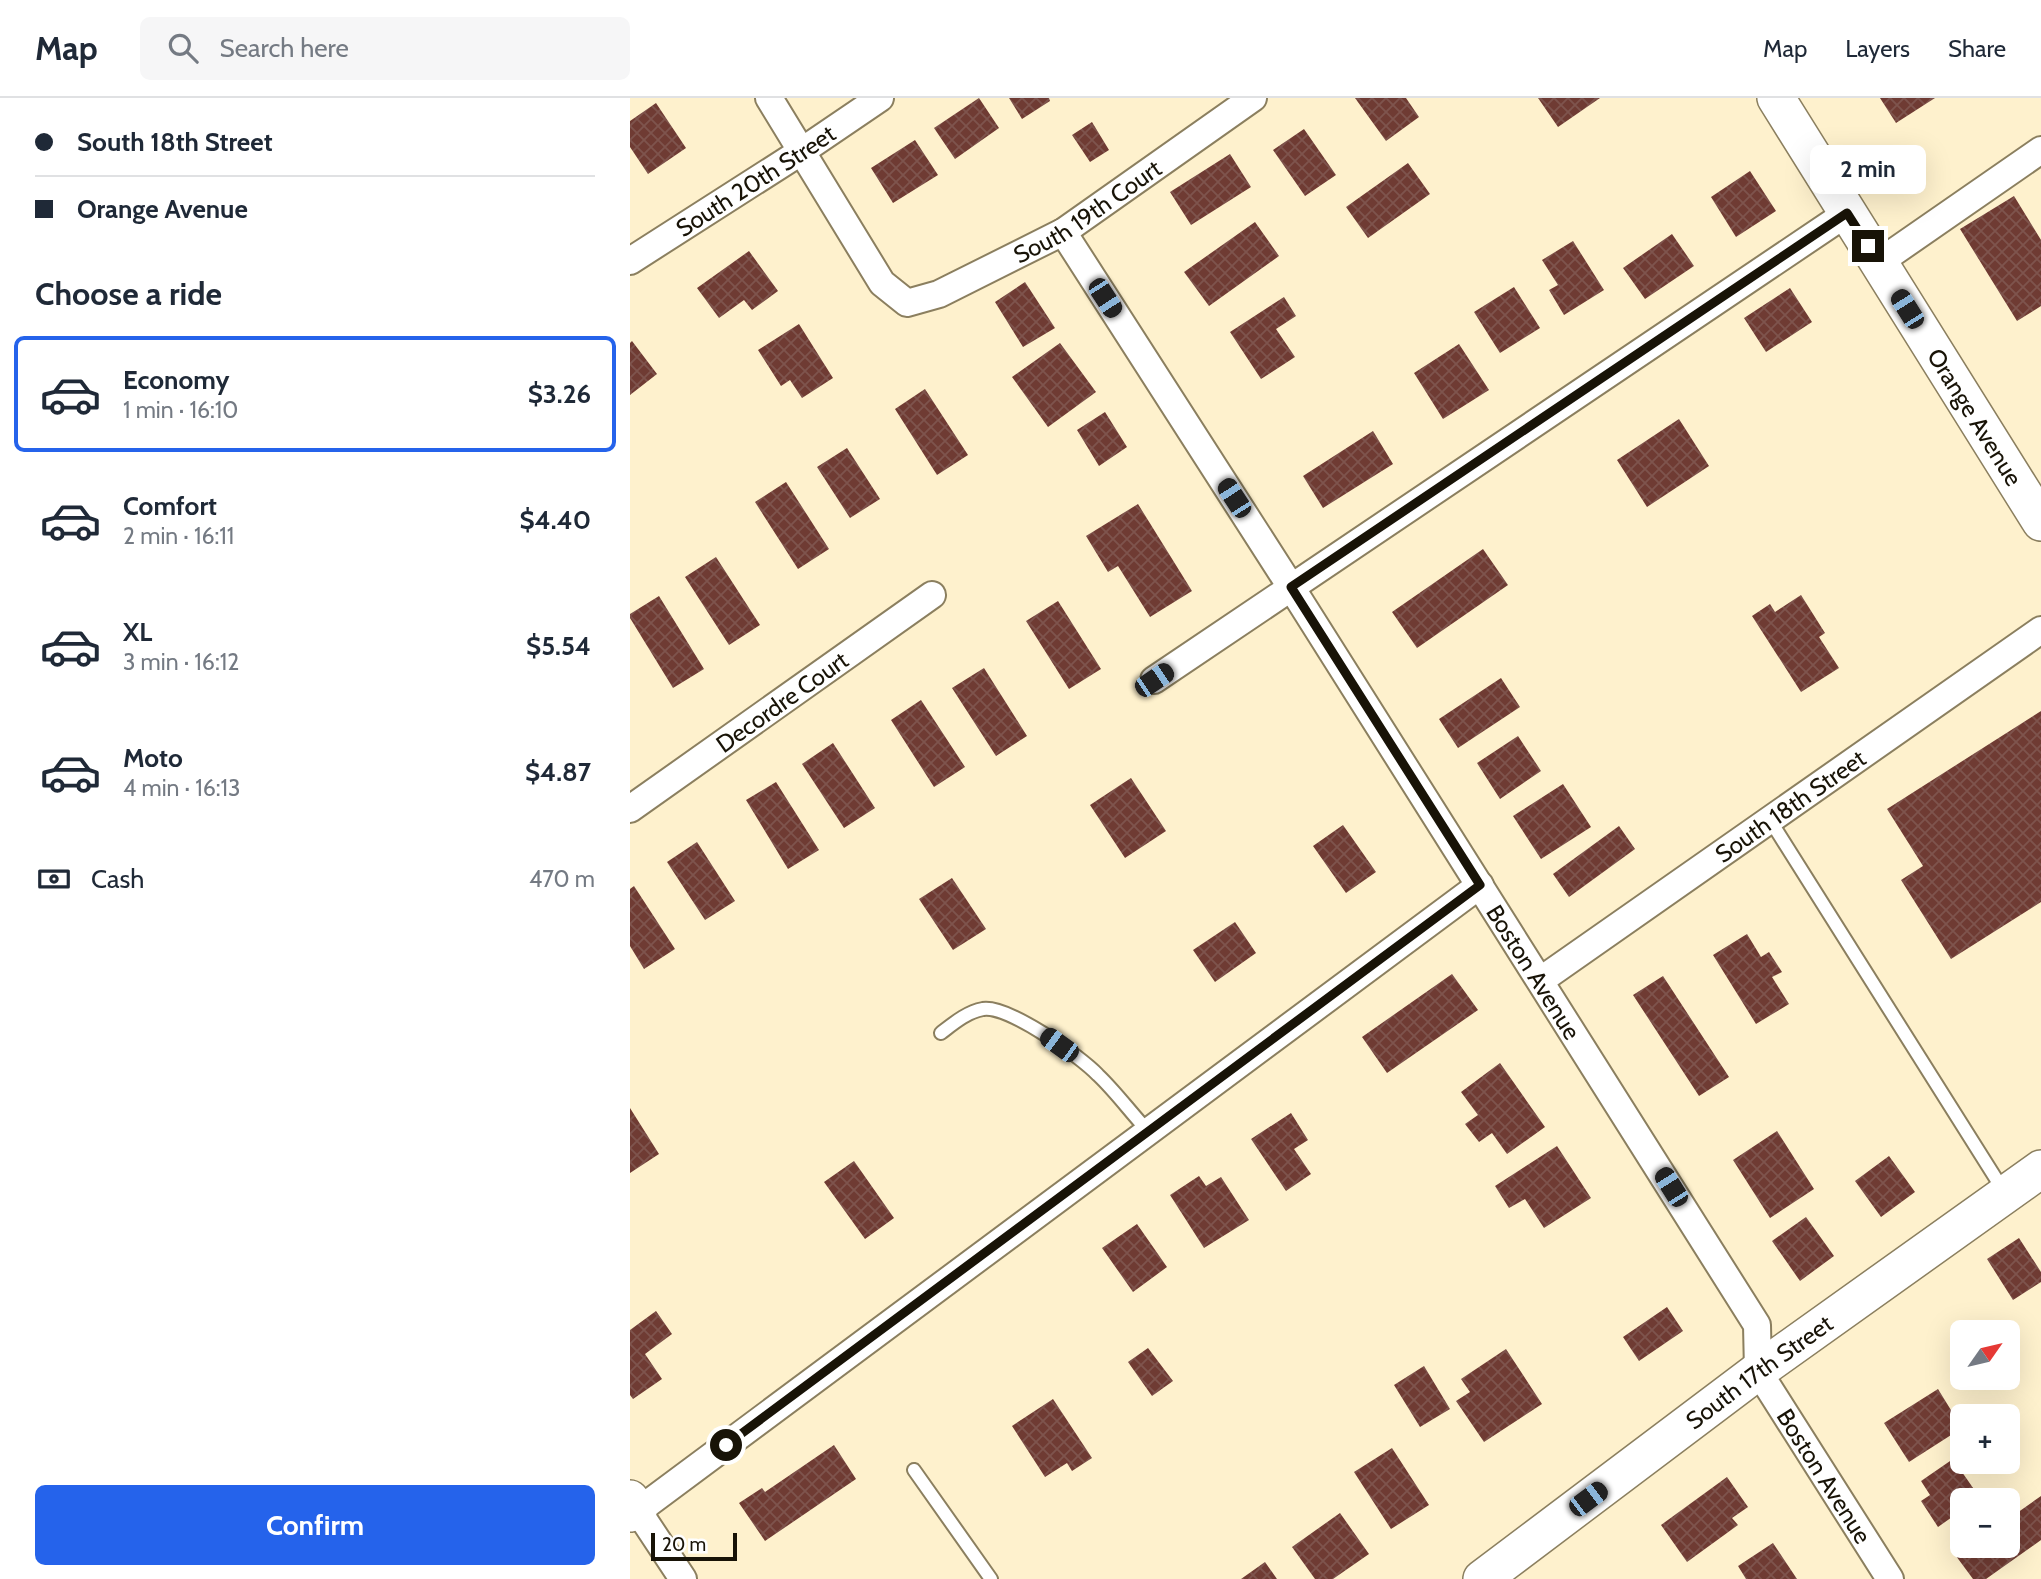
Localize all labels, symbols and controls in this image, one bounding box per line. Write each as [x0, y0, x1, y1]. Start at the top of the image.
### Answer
search box [140, 17, 630, 80]
text: Map [35, 28, 98, 68]
icon: search [164, 29, 202, 67]
text: Search here [220, 32, 349, 64]
text: Map [1763, 34, 1807, 63]
text: Layers [1845, 34, 1910, 63]
text: Share [1948, 34, 2006, 63]
street label: South 20th Street [670, 118, 841, 242]
text: South 18th Street [77, 126, 273, 158]
callout: 2 min [1810, 144, 1926, 194]
street label: South 19th Court [1008, 153, 1167, 269]
text: 2 min [1840, 155, 1896, 183]
text: Orange Avenue [77, 193, 248, 225]
route end [1852, 230, 1884, 262]
text: Choose a ride [35, 274, 222, 313]
car [1085, 275, 1126, 321]
car [1887, 286, 1928, 332]
street label: Orange Avenue [1922, 343, 2029, 491]
icon: car [39, 363, 102, 426]
text: Economy [123, 364, 229, 396]
text: $3.26 [528, 378, 591, 410]
text: 1 min · 16:10 [123, 396, 238, 424]
car [1214, 475, 1255, 521]
icon: car [39, 489, 102, 552]
text: Comfort [123, 490, 217, 522]
text: $4.40 [519, 504, 591, 536]
text: 2 min · 16:11 [123, 522, 234, 550]
icon: car [39, 615, 102, 678]
text: XL [123, 616, 152, 648]
text: $5.54 [526, 630, 591, 662]
street label: Decordre Court [710, 645, 853, 758]
text: 3 min · 16:12 [123, 648, 239, 676]
car [1131, 660, 1178, 700]
icon: car [39, 741, 102, 804]
text: Moto [123, 742, 183, 774]
street label: South 18th Street [1709, 743, 1871, 868]
text: $4.87 [525, 756, 591, 788]
text: 4 min · 16:13 [123, 774, 240, 802]
icon: cash [35, 860, 73, 898]
text: Cash [91, 863, 144, 895]
text: 470 m [529, 865, 595, 893]
street label: Boston Avenue [1481, 899, 1587, 1044]
car [1036, 1024, 1083, 1066]
car [1651, 1164, 1692, 1210]
street label: South 17th Street [1680, 1308, 1838, 1435]
north arrow [1950, 1320, 2020, 1390]
map controls [1950, 1320, 2020, 1558]
street label: Boston Avenue [1771, 1403, 1878, 1549]
button: + [1950, 1404, 2020, 1474]
route start [710, 1429, 742, 1461]
car [1565, 1478, 1612, 1520]
button: Confirm [35, 1485, 595, 1565]
button: − [1950, 1488, 2020, 1558]
scale bar [651, 1530, 737, 1562]
text: 20 m [662, 1533, 706, 1556]

